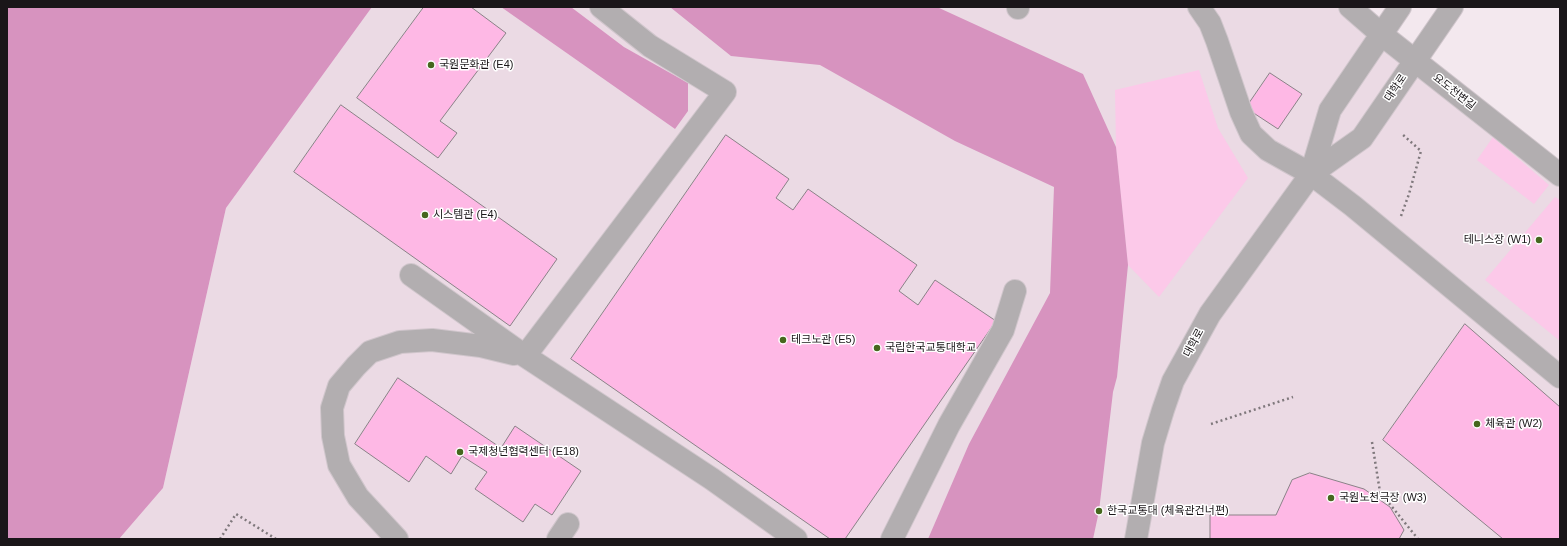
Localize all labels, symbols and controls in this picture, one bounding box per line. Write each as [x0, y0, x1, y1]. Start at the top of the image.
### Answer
place label: 국원문화관 (E4) [439, 58, 513, 72]
marker: 국원문화관 (E4) [426, 60, 436, 70]
street label: 요도천변길 [1430, 71, 1478, 113]
street label: 대학로 [1382, 72, 1410, 104]
place label: 시스템관 (E4) [433, 208, 497, 222]
marker: 시스템관 (E4) [420, 210, 430, 220]
place label: 테니스장 (W1) [1464, 233, 1531, 247]
marker: 테니스장 (W1) [1534, 235, 1544, 245]
street label: 대학로 [1181, 326, 1207, 360]
place label: 테크노관 (E5) [791, 333, 855, 347]
marker: 테크노관 (E5) [778, 335, 788, 345]
place label: 국립한국교통대학교 [885, 341, 976, 355]
marker: 국립한국교통대학교 [872, 343, 882, 353]
place label: 체육관 (W2) [1485, 417, 1542, 431]
marker: 체육관 (W2) [1472, 419, 1482, 429]
place label: 국제청년협력센터 (E18) [468, 445, 579, 459]
marker: 국제청년협력센터 (E18) [455, 447, 465, 457]
place label: 국원노천극장 (W3) [1339, 491, 1427, 505]
marker: 국원노천극장 (W3) [1326, 493, 1336, 503]
place label: 한국교통대 (체육관건너편) [1107, 504, 1229, 518]
marker: 한국교통대 (체육관건너편) [1094, 506, 1104, 516]

